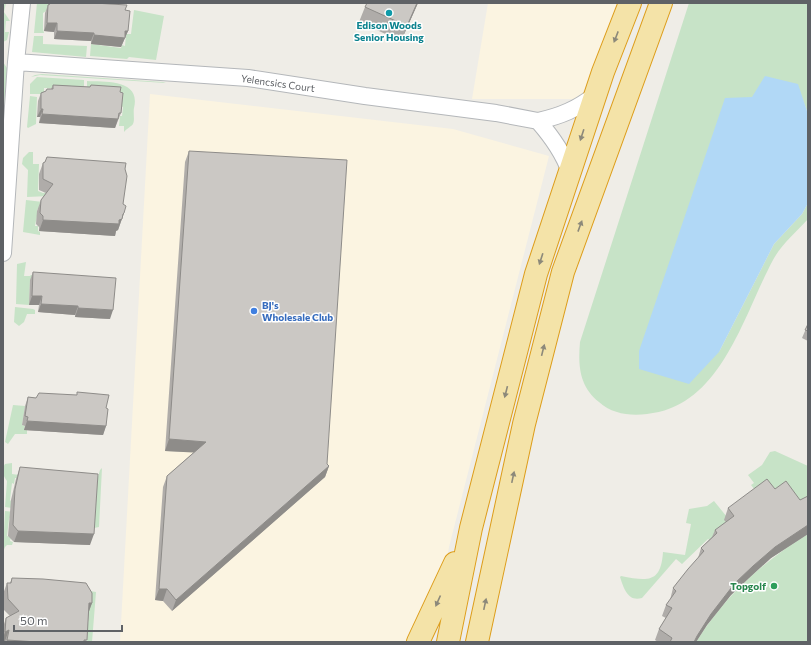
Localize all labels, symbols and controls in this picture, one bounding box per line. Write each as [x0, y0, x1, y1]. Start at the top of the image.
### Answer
marker: Edison Woods Senior Housing [384, 8, 394, 18]
place label: Edison Woods Senior Housing [354, 19, 424, 43]
one-way arrow [613, 32, 619, 44]
street label: Yelencsics Court [240, 72, 316, 94]
one-way arrow [578, 130, 584, 142]
one-way arrow [577, 220, 583, 232]
one-way arrow [537, 253, 543, 265]
place label: BJ's Wholesale Club [262, 299, 333, 323]
marker: BJ's Wholesale Club [249, 306, 259, 316]
one-way arrow [540, 344, 546, 356]
one-way arrow [503, 386, 509, 398]
one-way arrow [510, 471, 516, 483]
place label: Topgolf [730, 580, 767, 592]
marker: Topgolf [769, 581, 779, 591]
one-way arrow [435, 596, 441, 607]
one-way arrow [482, 598, 488, 610]
scale bar [14, 607, 122, 633]
text: 50 m [20, 613, 48, 627]

